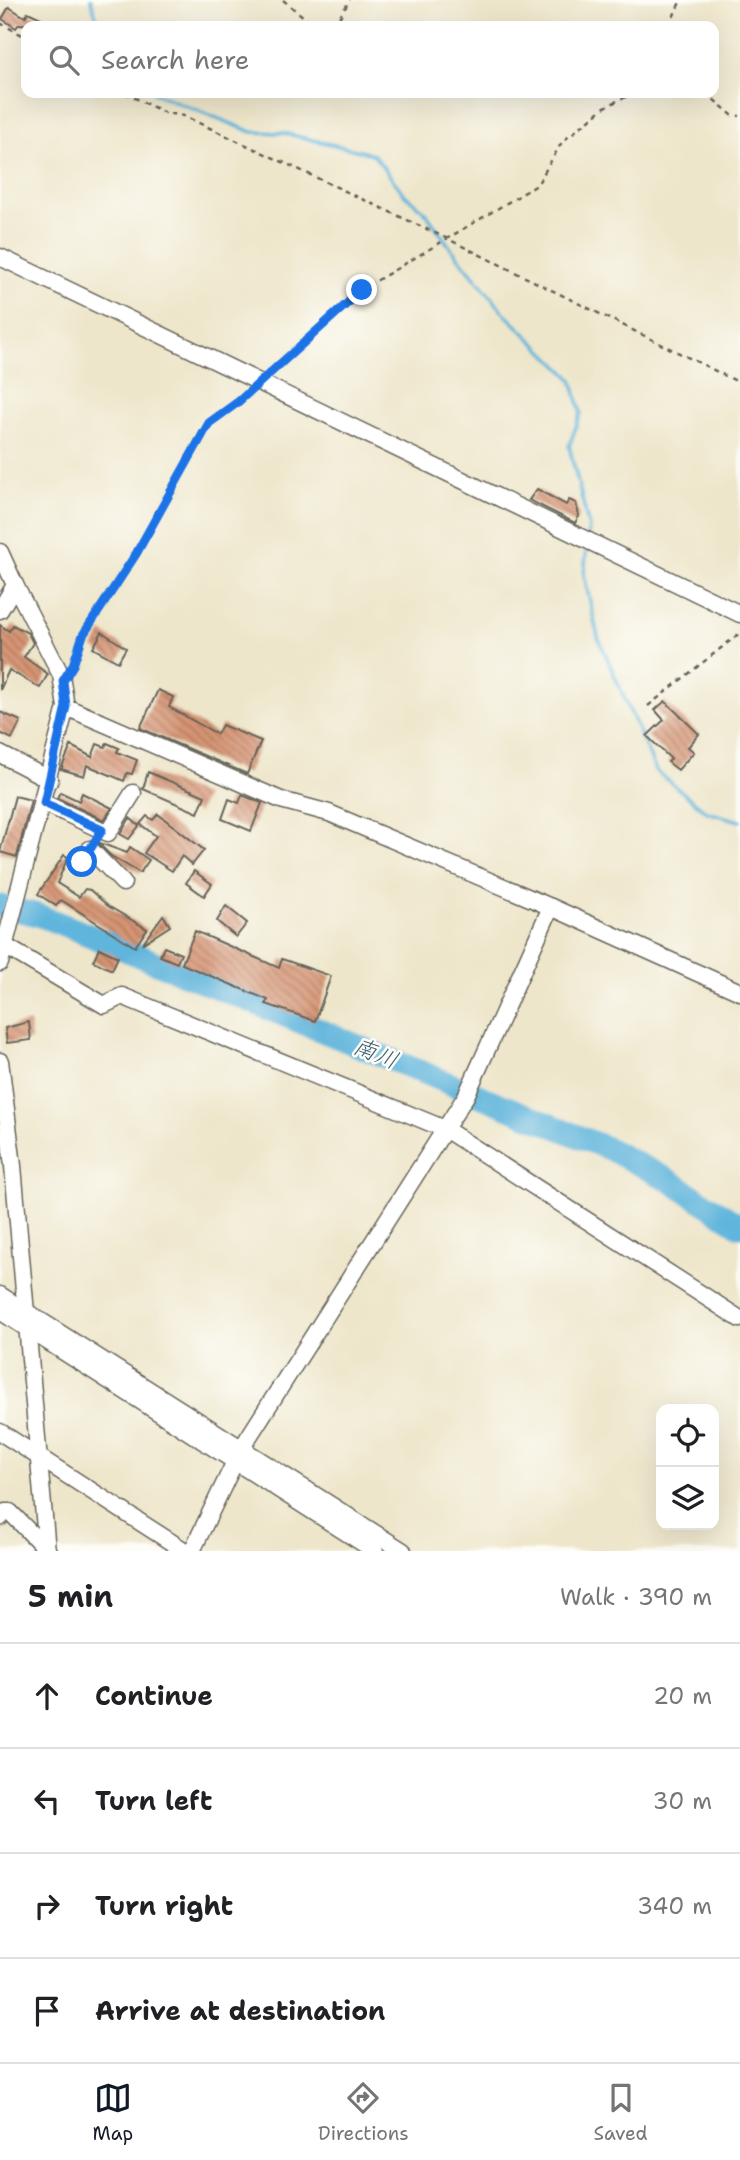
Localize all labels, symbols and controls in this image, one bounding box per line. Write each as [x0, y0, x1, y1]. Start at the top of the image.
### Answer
search box [21, 21, 719, 98]
icon: search [45, 41, 83, 79]
text: Search here [101, 42, 250, 77]
route end [346, 274, 377, 305]
route start [66, 846, 97, 877]
water label: 南川 [349, 1030, 403, 1076]
map controls [656, 1404, 719, 1530]
button: locate [656, 1404, 719, 1467]
button: layers [656, 1467, 719, 1530]
text: 5 min [28, 1576, 113, 1617]
text: Walk · 390 m [560, 1582, 712, 1612]
icon: ahead [28, 1677, 66, 1715]
text: Continue [95, 1678, 213, 1713]
text: 20 m [653, 1681, 712, 1711]
icon: left [28, 1782, 66, 1820]
text: Turn left [95, 1783, 212, 1818]
text: 30 m [653, 1786, 712, 1816]
icon: right [28, 1887, 66, 1925]
text: Turn right [95, 1888, 233, 1923]
text: 340 m [637, 1891, 712, 1921]
icon: arrive [28, 1992, 66, 2030]
text: Arrive at destination [95, 1993, 385, 2028]
tab: Map [92, 2079, 133, 2146]
tab: Directions [318, 2079, 409, 2146]
tab: Saved [594, 2079, 648, 2146]

